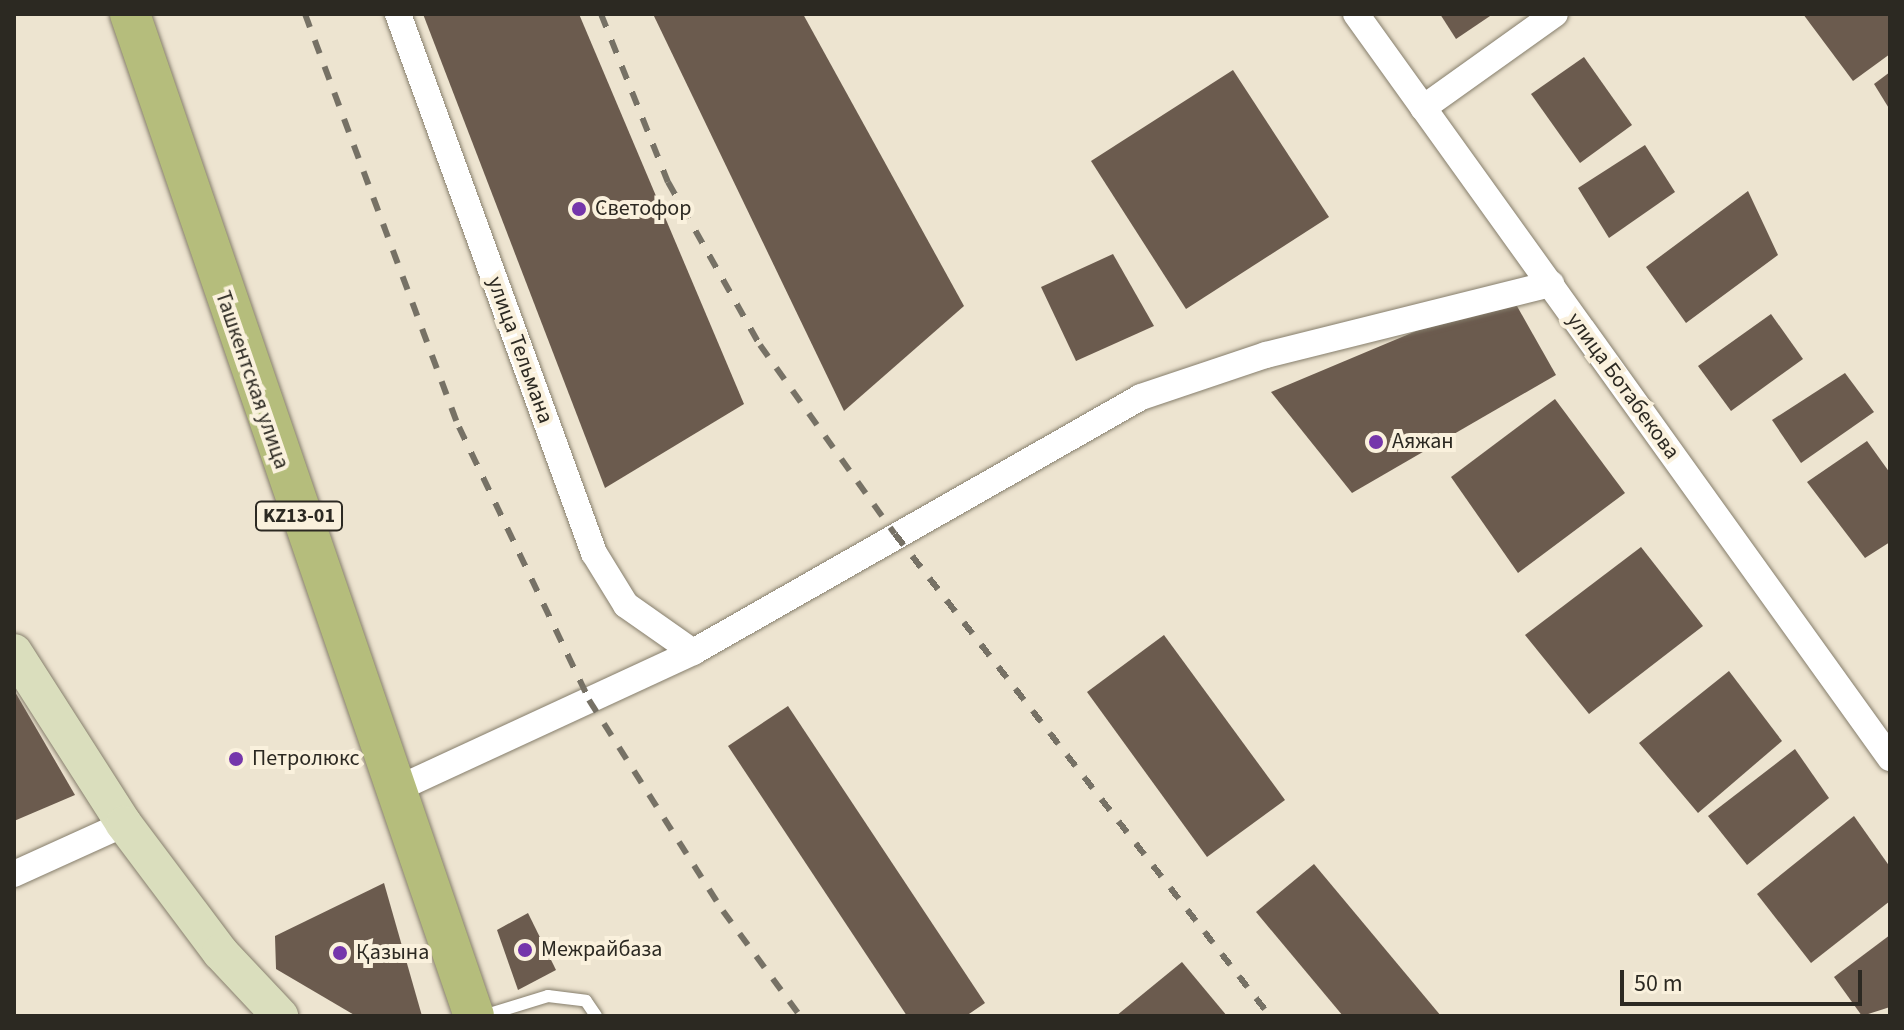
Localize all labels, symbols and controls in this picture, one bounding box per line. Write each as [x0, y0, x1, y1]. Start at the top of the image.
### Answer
place label: Светофор [595, 196, 691, 222]
marker: Светофор [570, 200, 588, 218]
street label: улица Тельмана [481, 273, 559, 427]
street label: Ташкентская улица [209, 288, 295, 472]
street label: улица Ботабекова [1561, 308, 1685, 464]
place label: Аяжан [1392, 429, 1454, 455]
marker: Аяжан [1367, 433, 1385, 451]
road number: KZ13-01 [255, 500, 343, 532]
place label: Петролюкс [252, 746, 360, 772]
marker: Петролюкс [227, 750, 245, 768]
place label: Межрайбаза [541, 937, 662, 963]
place label: Қазына [356, 940, 429, 966]
marker: Межрайбаза [516, 941, 534, 959]
marker: Қазына [331, 944, 349, 962]
scale bar [1624, 954, 1866, 1004]
text: 50 m [1634, 966, 1683, 1001]

